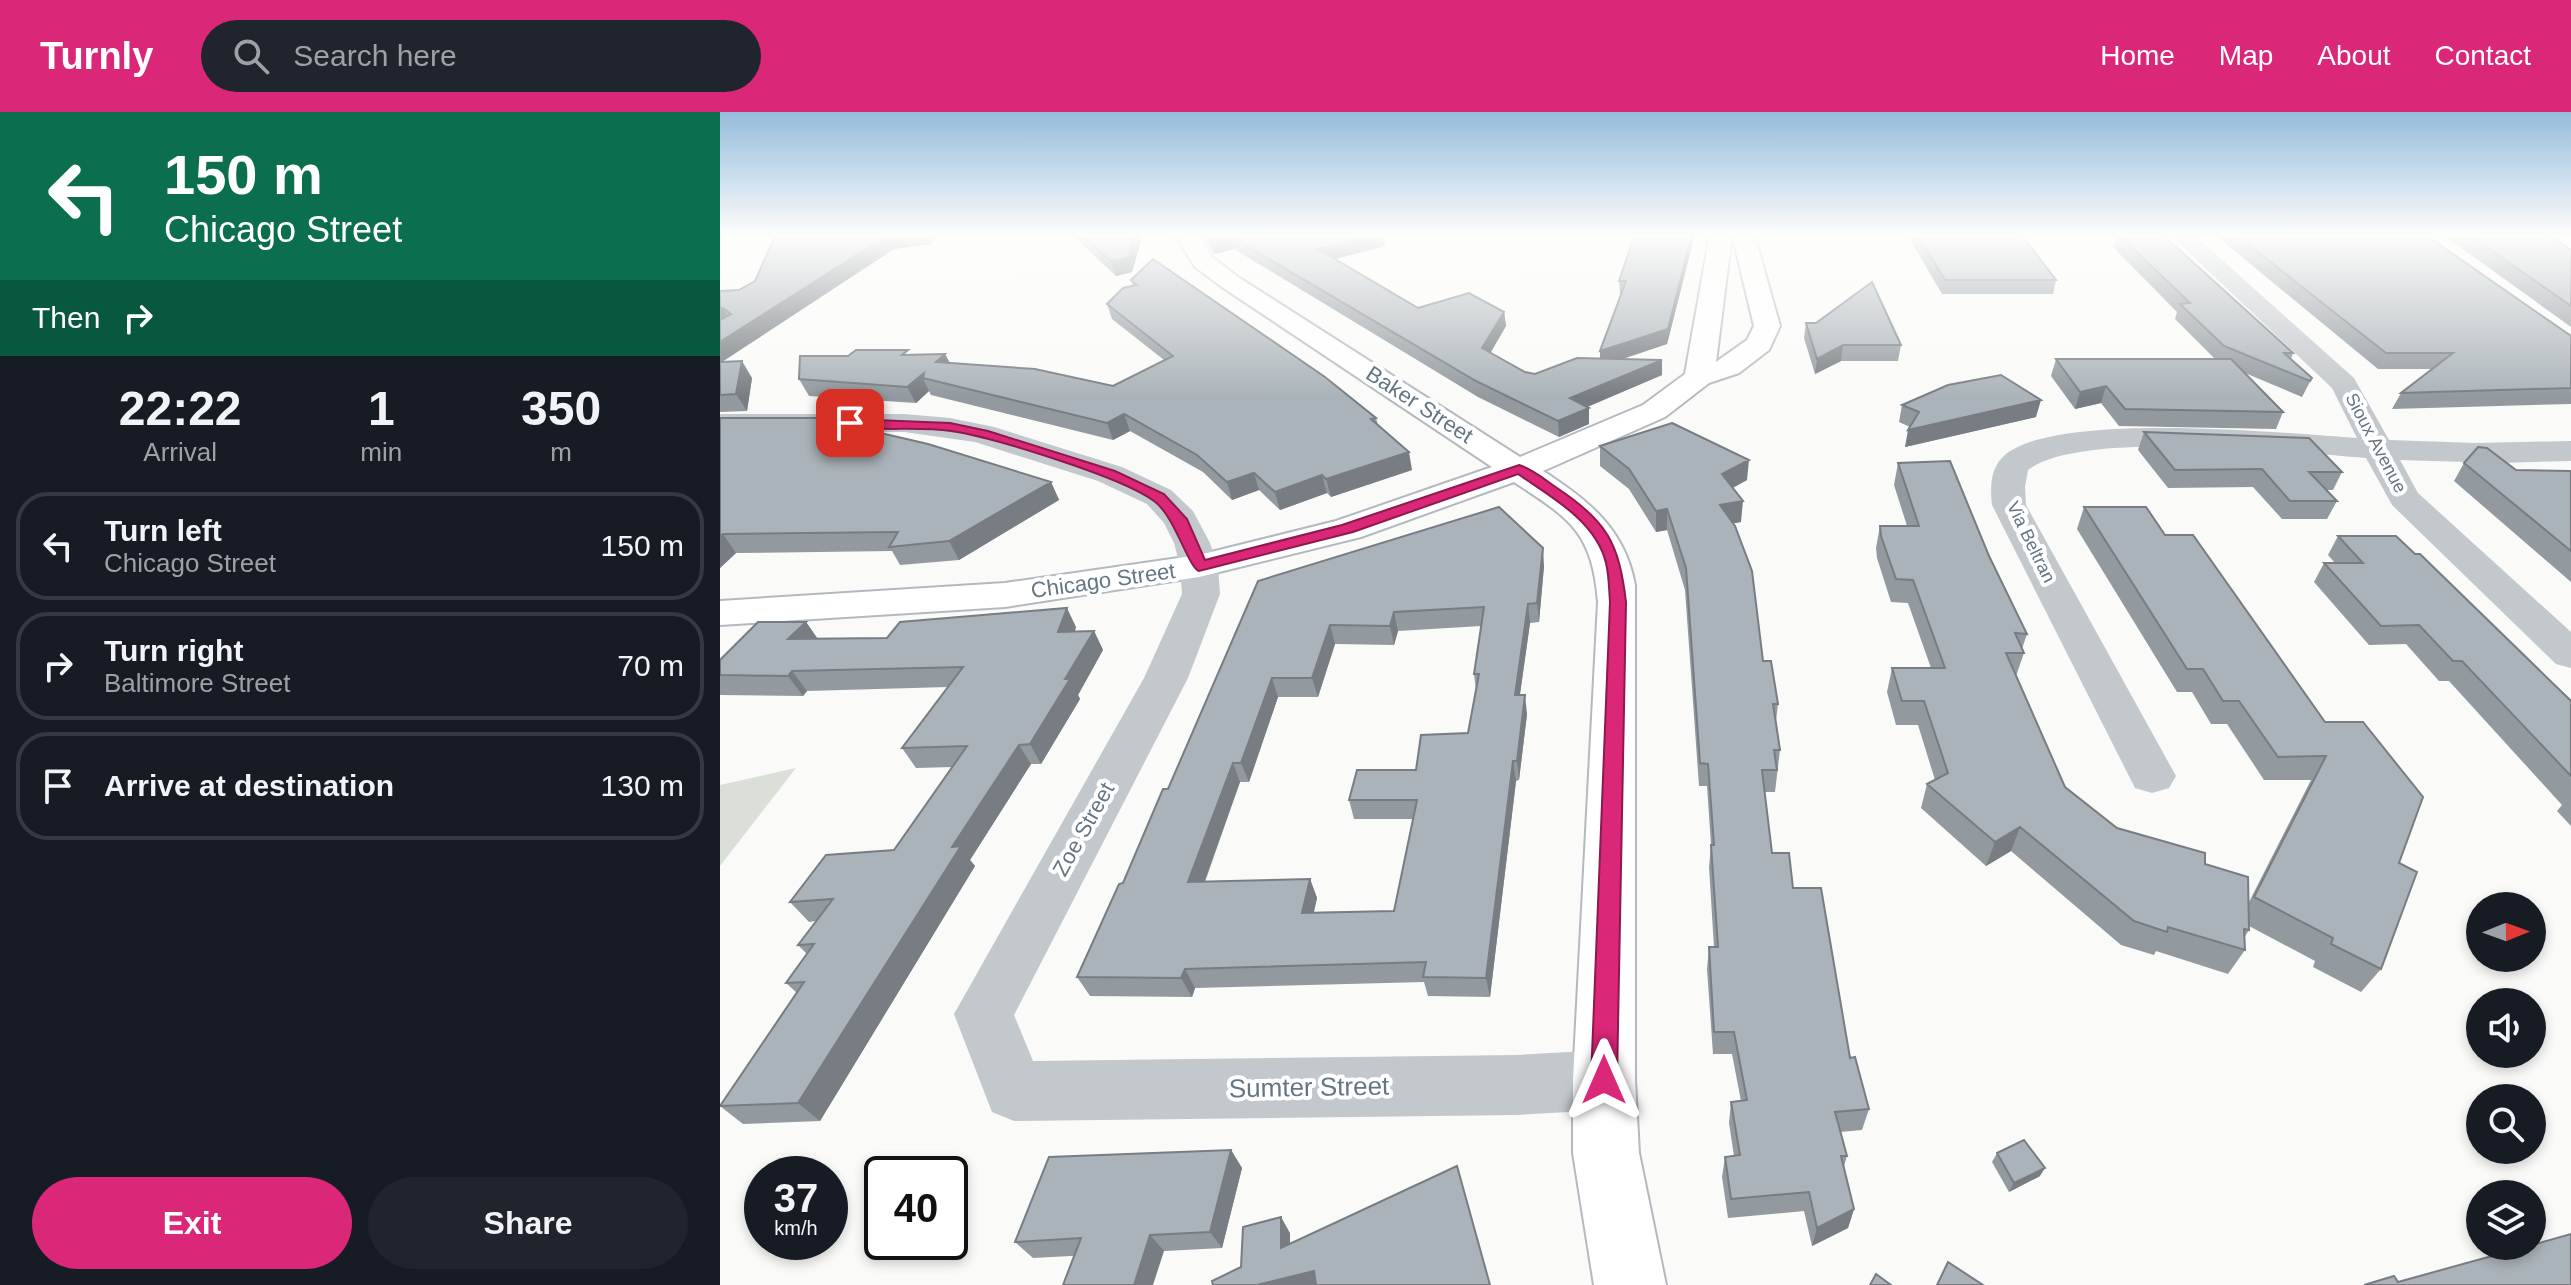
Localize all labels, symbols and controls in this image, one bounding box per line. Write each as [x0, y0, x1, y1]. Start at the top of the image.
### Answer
search box [201, 20, 761, 92]
icon: search [229, 34, 273, 78]
text: Turnly [40, 35, 153, 77]
text: Search here [293, 39, 457, 72]
text: Home [2100, 40, 2175, 71]
text: Map [2219, 40, 2273, 71]
text: About [2317, 40, 2391, 71]
text: Contact [2435, 40, 2531, 71]
text: 150 m [164, 143, 323, 206]
icon: left [32, 144, 136, 248]
text: Chicago Street [164, 209, 402, 250]
icon: right [116, 296, 160, 340]
text: Then [32, 301, 100, 334]
street label: Baker Street [1362, 361, 1478, 448]
text: 22:22 [119, 382, 242, 435]
text: 1 [368, 382, 395, 435]
text: 350 [521, 382, 601, 435]
pin [816, 389, 884, 457]
street label: Sioux Avenue [2341, 390, 2411, 496]
icon: arrive [828, 401, 872, 445]
text: Arrival [143, 437, 217, 467]
text: min [360, 437, 402, 467]
text: m [550, 437, 572, 467]
street label: Via Beltran [2003, 498, 2059, 586]
text: Turn left [104, 514, 222, 547]
icon: left [36, 524, 80, 568]
text: 150 m [601, 529, 684, 562]
text: Chicago Street [104, 548, 276, 578]
street label: Chicago Street [1029, 558, 1177, 603]
text: Turn right [104, 634, 243, 667]
icon: right [36, 644, 80, 688]
text: 70 m [617, 649, 684, 682]
text: Baltimore Street [104, 668, 290, 698]
icon: arrive [36, 764, 80, 808]
text: Arrive at destination [104, 769, 394, 802]
text: 130 m [601, 769, 684, 802]
street label: Zoe Street [1048, 778, 1119, 880]
north arrow [2466, 892, 2546, 972]
map controls [2466, 892, 2546, 1260]
button: sound [2466, 988, 2546, 1068]
position arrow [1562, 1038, 1646, 1122]
street label: Sumter Street [1229, 1071, 1390, 1103]
button: search [2466, 1084, 2546, 1164]
speed limit sign: 40 [864, 1156, 968, 1260]
text: 37 [774, 1176, 818, 1220]
button: Exit [32, 1177, 352, 1269]
button: Share [368, 1177, 688, 1269]
button: layers [2466, 1180, 2546, 1260]
text: km/h [774, 1217, 818, 1239]

